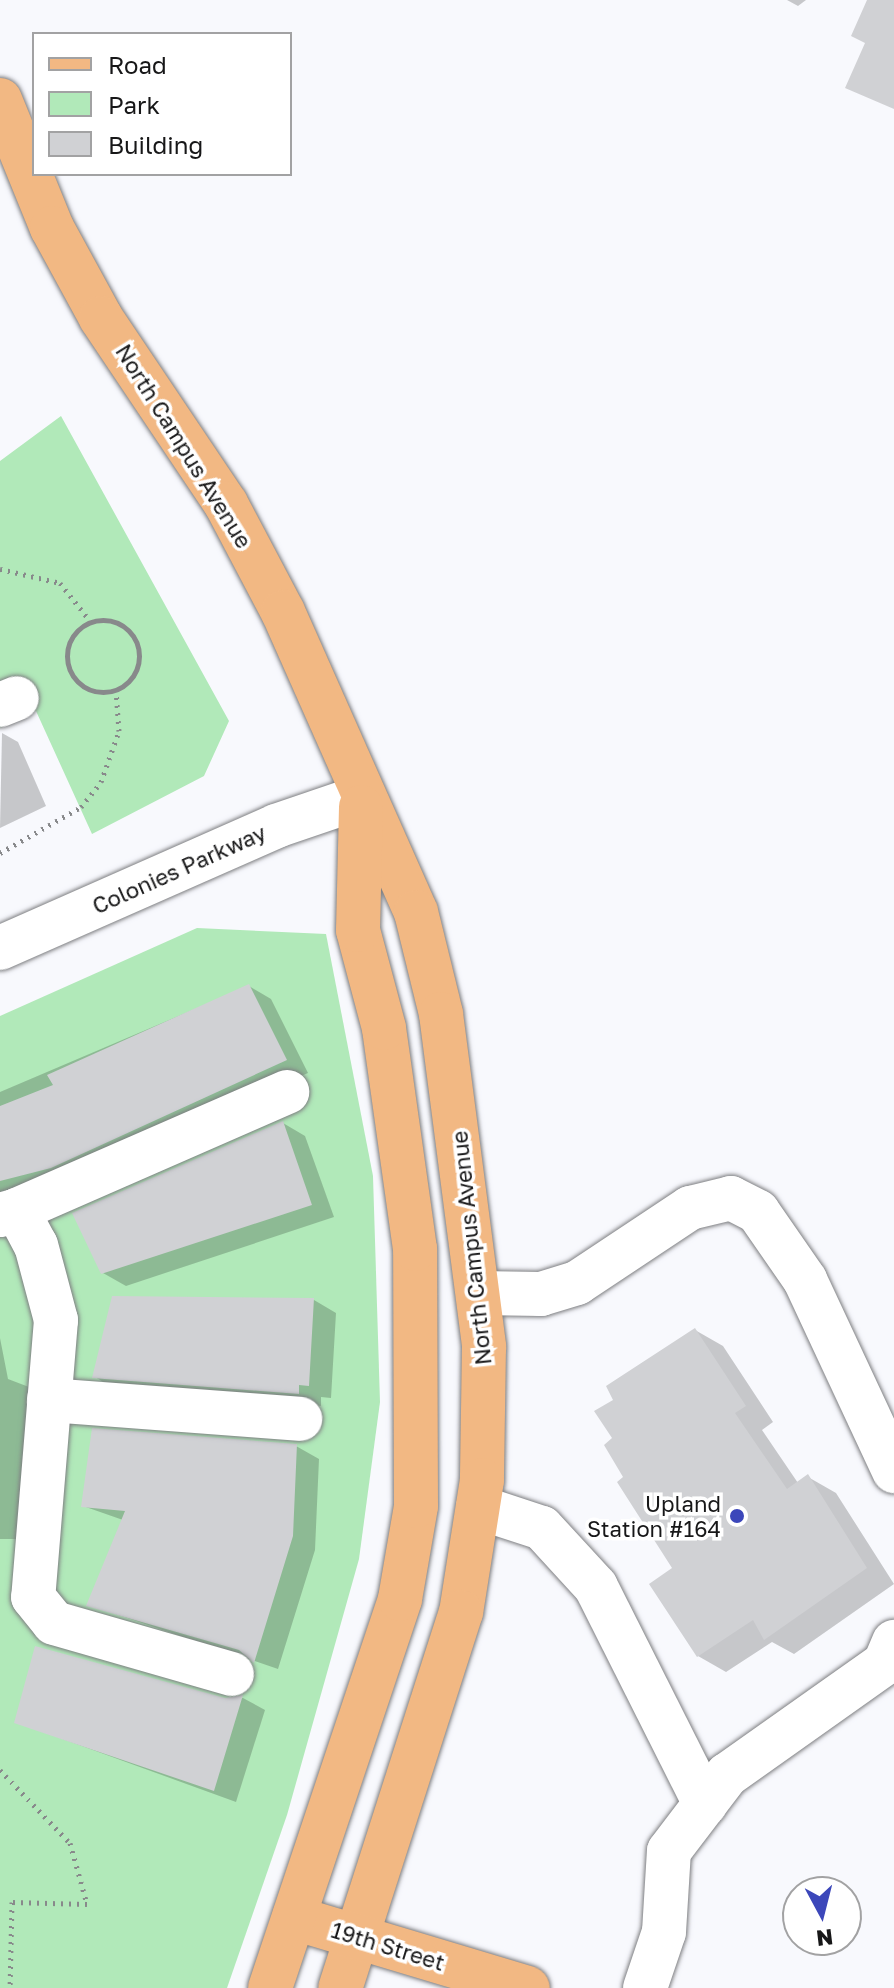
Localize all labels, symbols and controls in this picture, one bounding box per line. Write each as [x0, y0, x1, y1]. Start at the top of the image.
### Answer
legend [32, 32, 292, 176]
text: Road [108, 50, 167, 79]
text: Park [108, 90, 160, 119]
text: Building [108, 130, 203, 159]
street label: North Campus Avenue [110, 339, 258, 553]
street label: Colonies Parkway [88, 819, 270, 919]
street label: North Campus Avenue [446, 1130, 496, 1366]
place label: Upland Station #164 [587, 1490, 721, 1542]
marker: Upland Station #164 [728, 1507, 746, 1525]
north arrow [782, 1876, 862, 1956]
street label: 19th Street [328, 1916, 448, 1976]
text: N [815, 1924, 835, 1953]

